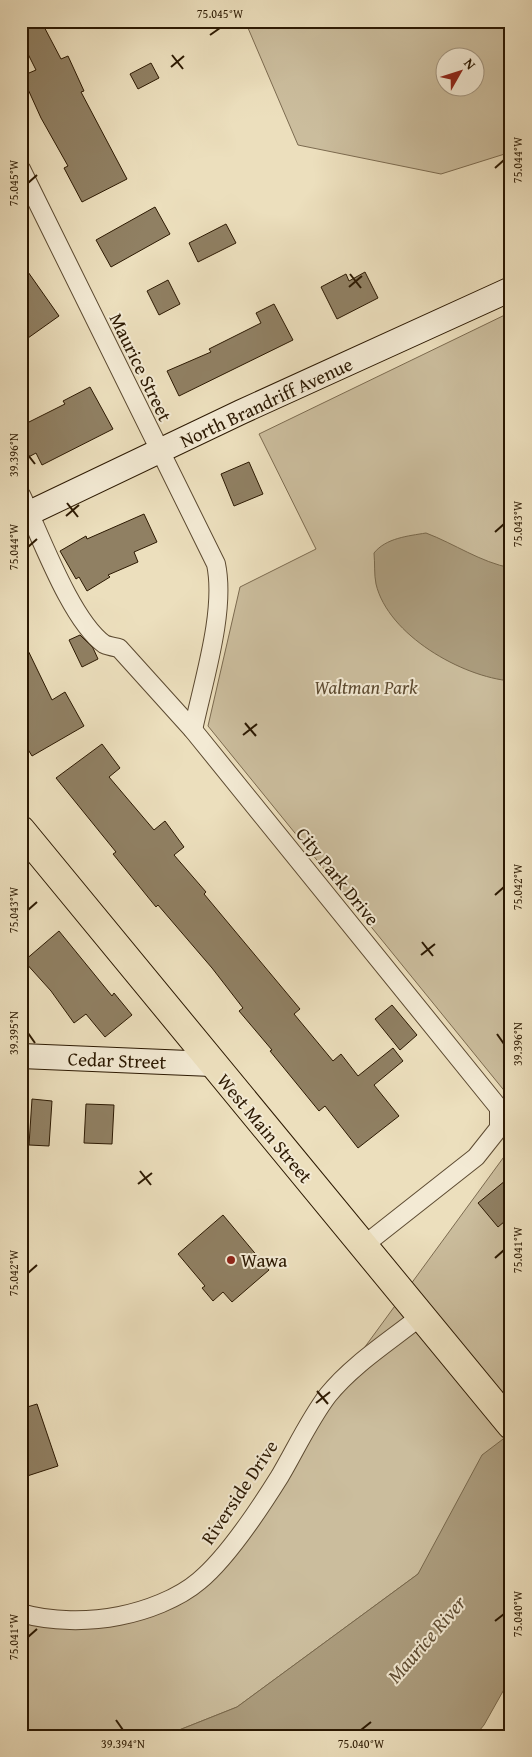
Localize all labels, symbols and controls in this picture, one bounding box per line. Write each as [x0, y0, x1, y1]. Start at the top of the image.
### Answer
text: 75.045°W [197, 5, 244, 22]
north arrow [434, 48, 484, 98]
text: N [459, 54, 481, 74]
text: 75.044°W [509, 136, 526, 183]
text: 75.045°W [5, 159, 22, 206]
street label: Maurice Street [103, 308, 179, 426]
street label: North Brandriff Avenue [175, 350, 357, 454]
text: 39.396°N [5, 433, 22, 477]
text: 75.043°W [509, 500, 526, 547]
text: 75.044°W [5, 523, 22, 570]
park label: Waltman Park [314, 673, 418, 701]
street label: City Park Drive [290, 821, 387, 931]
text: 75.042°W [509, 863, 526, 910]
text: 75.043°W [5, 886, 22, 933]
text: 39.395°N [5, 1011, 22, 1055]
text: 39.396°N [509, 1022, 526, 1066]
street label: Cedar Street [67, 1044, 167, 1076]
street label: West Main Street [211, 1067, 319, 1189]
text: 75.041°W [509, 1226, 526, 1273]
place label: Wawa [241, 1246, 287, 1274]
text: 75.042°W [5, 1249, 22, 1296]
marker: Wawa [225, 1254, 237, 1266]
street label: Riverside Drive [194, 1434, 284, 1550]
water label: Maurice River [380, 1589, 473, 1689]
text: 75.040°W [509, 1590, 526, 1637]
text: 75.041°W [5, 1613, 22, 1660]
text: 39.394°N [101, 1735, 145, 1752]
text: 75.040°W [338, 1735, 385, 1752]

